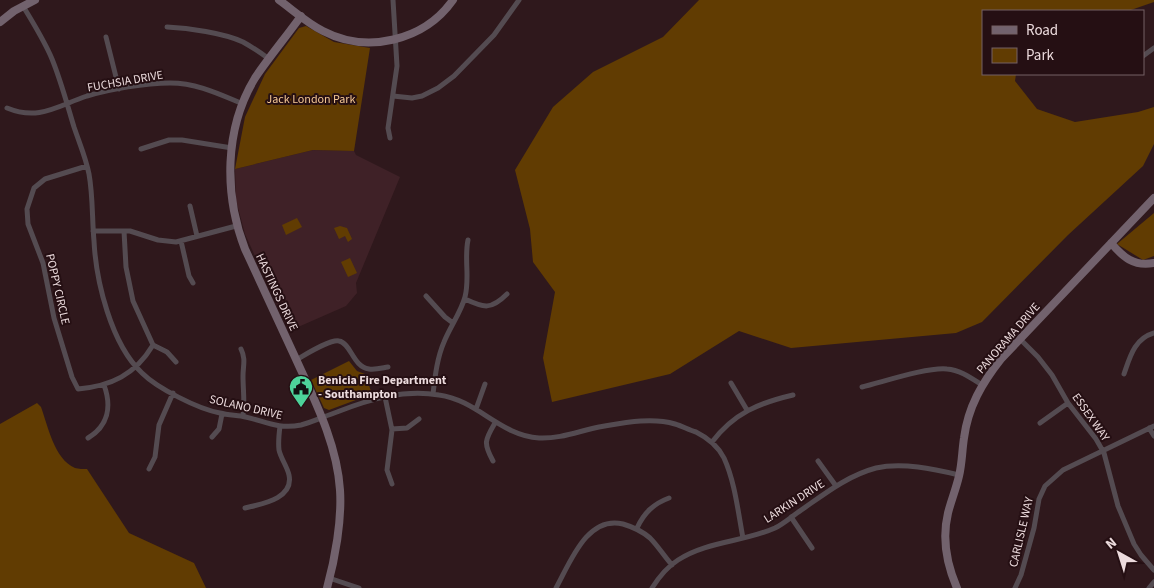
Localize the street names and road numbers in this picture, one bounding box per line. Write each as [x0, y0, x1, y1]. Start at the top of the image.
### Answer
street label: FUCHSIA DRIVE [86, 66, 164, 97]
street label: HASTINGS DRIVE [251, 251, 302, 334]
street label: POPPY CIRCLE [41, 252, 74, 326]
street label: PANORAMA DRIVE [973, 299, 1044, 378]
street label: ESSEX WAY [1068, 390, 1114, 445]
street label: SOLANO DRIVE [208, 391, 284, 424]
street label: LARKIN DRIVE [761, 475, 828, 527]
street label: CARLISLE WAY [1005, 495, 1038, 569]

